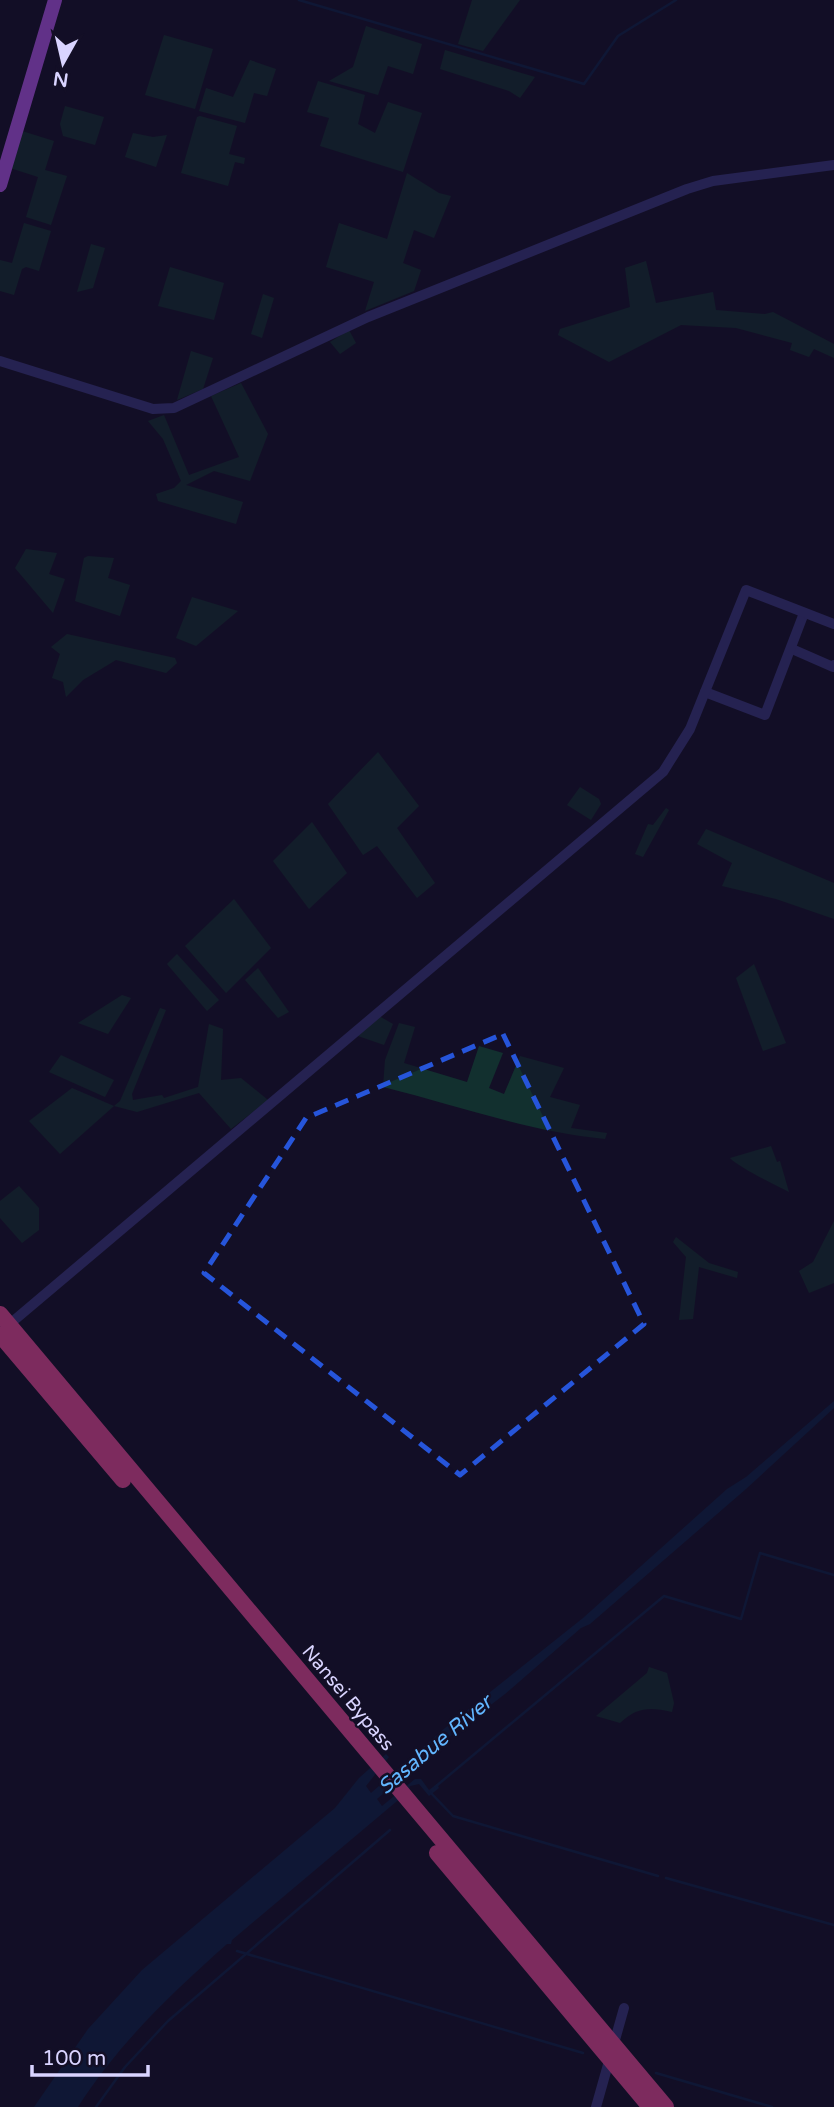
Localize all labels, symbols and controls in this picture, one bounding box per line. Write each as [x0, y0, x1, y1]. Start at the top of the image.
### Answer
north arrow [28, 28, 98, 98]
text: N [52, 67, 70, 91]
street label: Nansei Bypass [297, 1641, 399, 1755]
water label: Sasabue River [373, 1688, 499, 1800]
scale bar [32, 2034, 147, 2078]
text: 100 m [42, 2046, 106, 2071]

